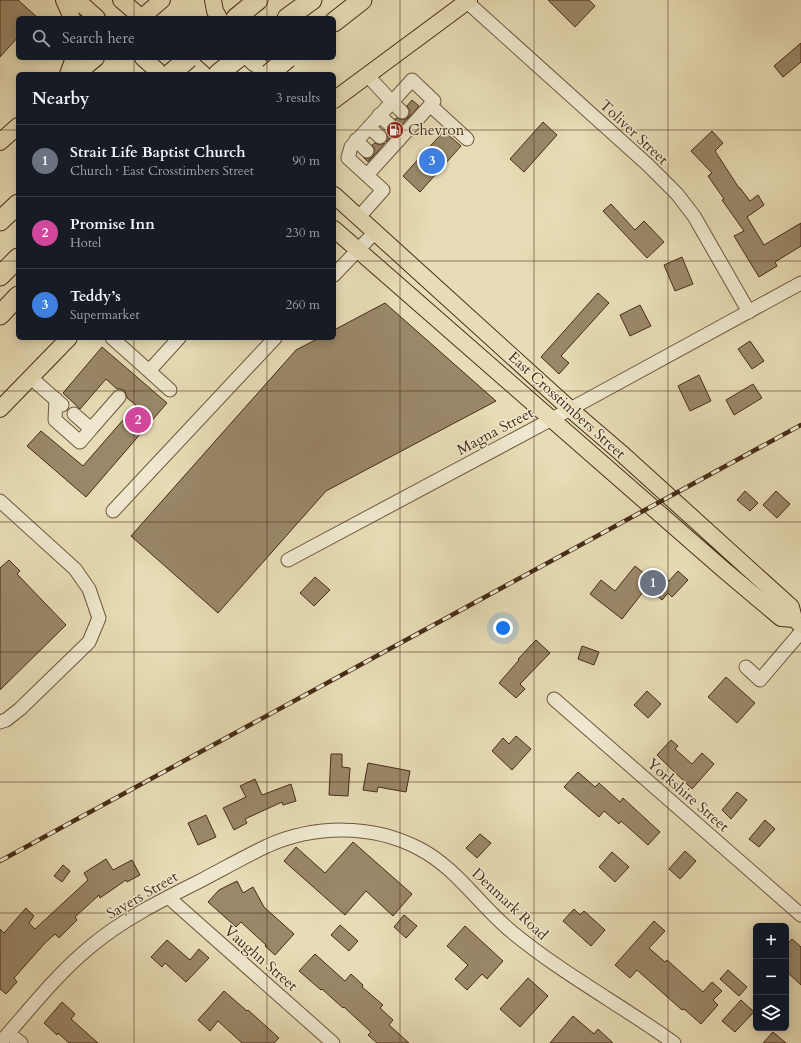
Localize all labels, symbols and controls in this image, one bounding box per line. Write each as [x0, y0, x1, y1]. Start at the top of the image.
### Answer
search box [16, 16, 336, 60]
icon: search [30, 27, 52, 49]
text: Search here [62, 28, 135, 48]
text: Nearby [32, 87, 89, 110]
text: 3 results [276, 89, 320, 107]
street label: Toliver Street [595, 95, 673, 169]
fuel station icon: Chevron [385, 120, 405, 140]
place label: Chevron [408, 120, 465, 140]
text: Strait Life Baptist Church [70, 142, 246, 162]
pin: 3 [419, 146, 445, 176]
text: 1 [42, 152, 48, 170]
text: 90 m [292, 152, 320, 170]
text: Church · East Crosstimbers Street [70, 162, 254, 180]
text: Promise Inn [70, 214, 155, 234]
text: 2 [42, 224, 48, 242]
text: 230 m [286, 224, 320, 242]
text: Hotel [70, 234, 101, 252]
text: Teddy’s [70, 286, 121, 306]
text: 3 [42, 296, 48, 314]
text: 260 m [286, 296, 320, 314]
text: Supermarket [70, 306, 140, 324]
street label: East Crosstimbers Street [504, 347, 630, 463]
street label: Magna Street [453, 402, 537, 460]
pin: 2 [125, 405, 151, 435]
pin: 1 [640, 568, 666, 598]
your location [493, 618, 513, 638]
street label: Yorkshire Street [643, 754, 733, 836]
street label: Denmark Road [468, 864, 552, 944]
street label: Sayers Street [103, 866, 182, 923]
street label: Vaughn Street [220, 921, 302, 996]
map controls [753, 923, 789, 1031]
button: + [753, 923, 789, 959]
button: − [753, 959, 789, 995]
button: layers [753, 995, 789, 1031]

